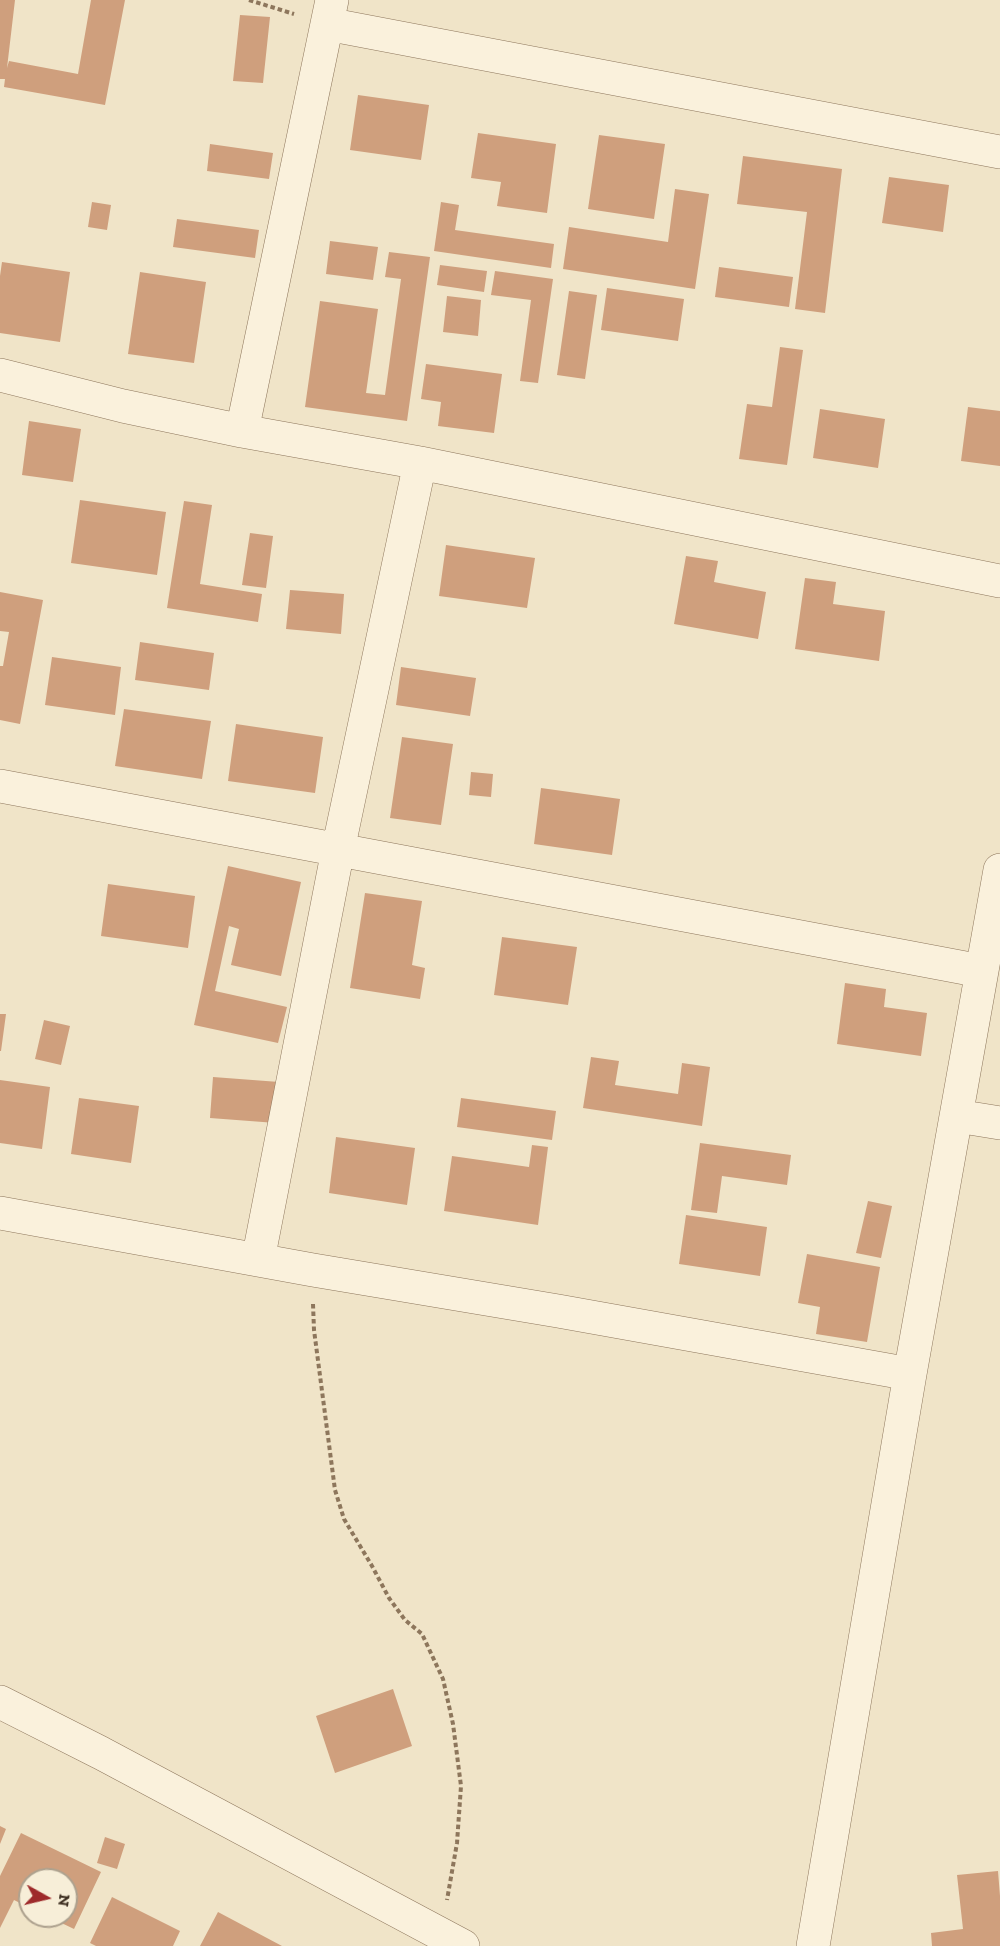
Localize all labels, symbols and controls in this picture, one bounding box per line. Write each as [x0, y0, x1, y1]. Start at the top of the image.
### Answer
north arrow [18, 1868, 78, 1928]
text: N [54, 1893, 75, 1908]

